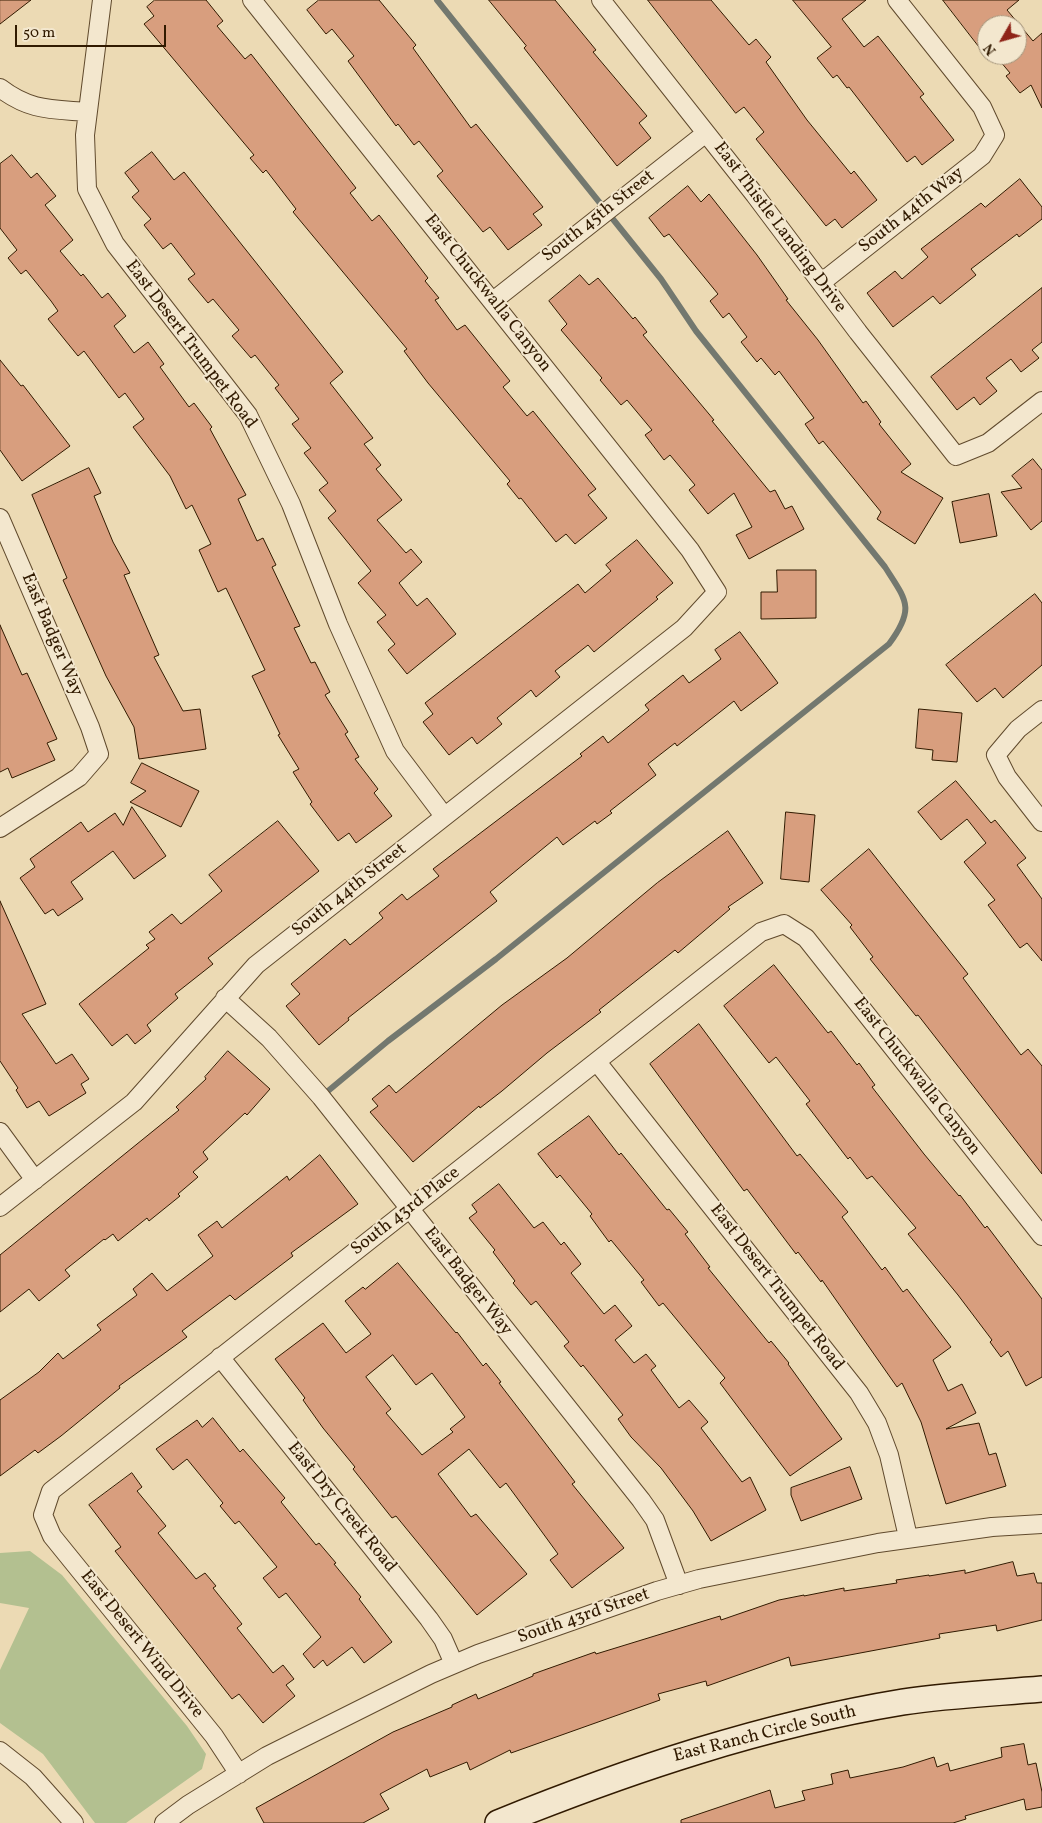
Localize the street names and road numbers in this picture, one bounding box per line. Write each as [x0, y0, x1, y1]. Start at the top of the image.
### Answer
street label: East Thistle Landing Drive [708, 138, 850, 318]
street label: South 44th Way [855, 163, 969, 259]
street label: South 45th Street [538, 166, 660, 268]
street label: East Chuckwalla Canyon [419, 211, 555, 377]
street label: East Desert Trumpet Road [120, 256, 260, 434]
street label: East Badger Way [15, 570, 87, 700]
street label: South 44th Street [288, 840, 412, 942]
street label: East Chuckwalla Canyon [848, 994, 984, 1160]
street label: South 43rd Place [347, 1163, 465, 1261]
street label: East Desert Trumpet Road [704, 1200, 848, 1376]
street label: East Badger Way [418, 1224, 516, 1340]
street label: East Dry Creek Road [282, 1438, 400, 1578]
street label: East Desert Wind Drive [75, 1567, 207, 1723]
street label: South 43rd Street [515, 1584, 653, 1650]
street label: East Ranch Circle South [671, 1702, 859, 1768]

